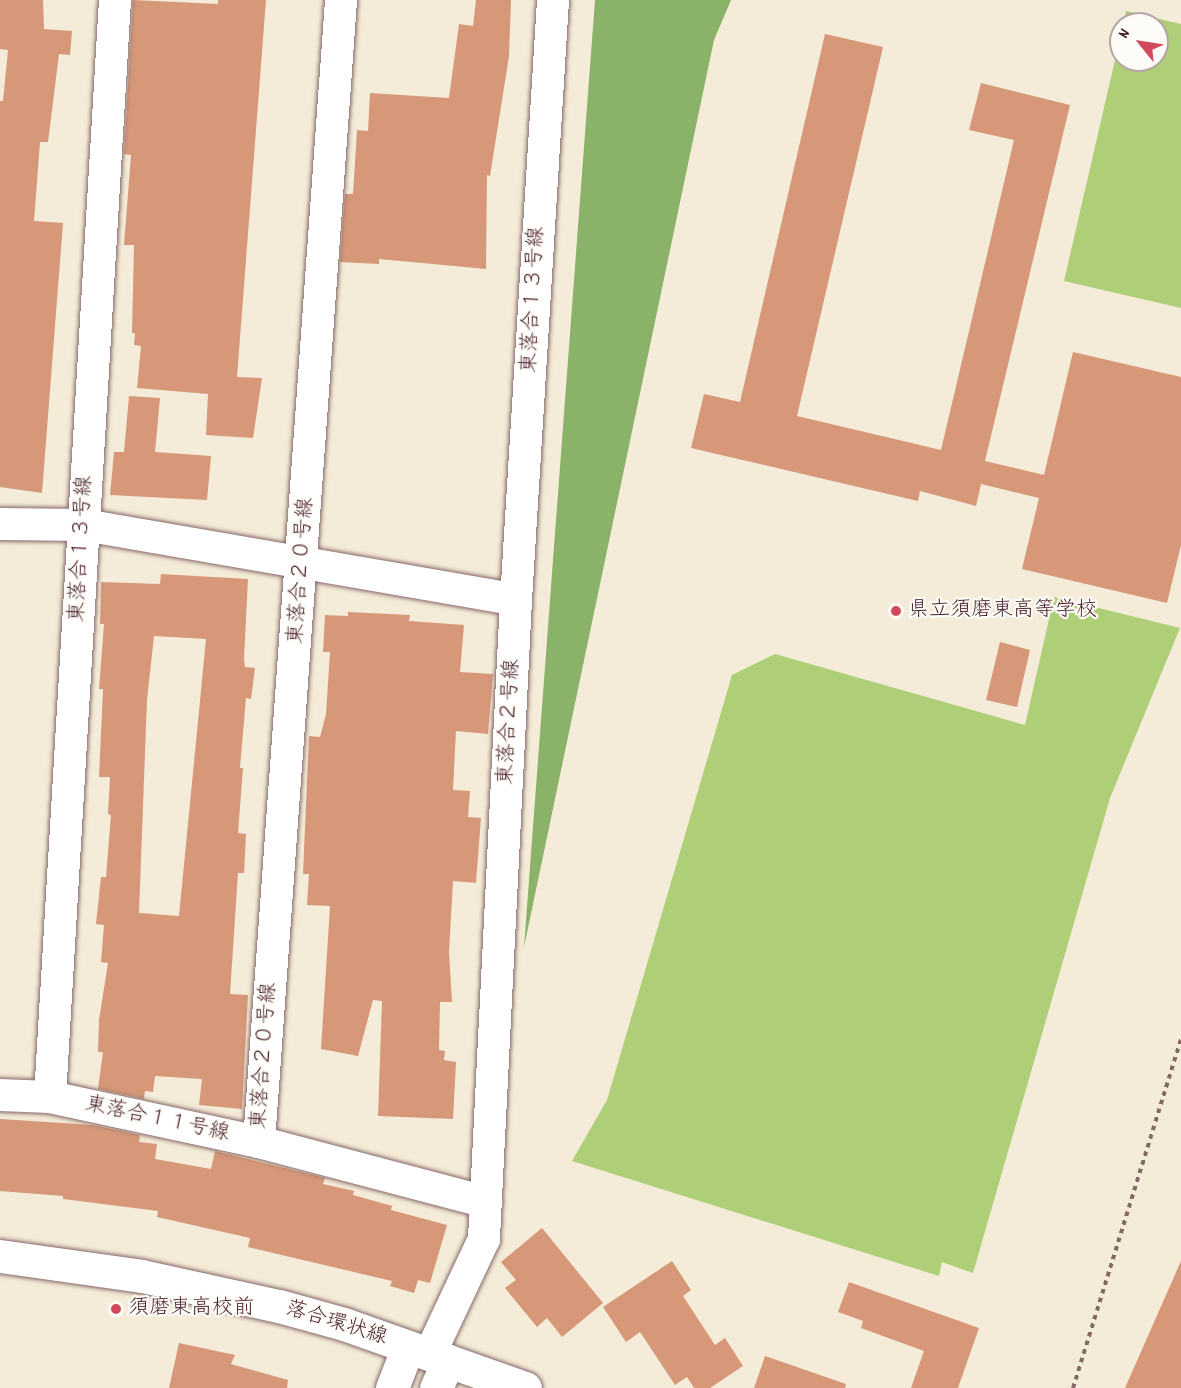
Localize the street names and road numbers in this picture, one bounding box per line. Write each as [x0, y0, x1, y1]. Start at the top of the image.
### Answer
street label: 東落合１３号線 [518, 226, 550, 374]
street label: 東落合１３号線 [66, 475, 98, 623]
street label: 東落合２０号線 [284, 497, 320, 645]
street label: 東落合２号線 [494, 658, 526, 786]
street label: 東落合２０号線 [247, 982, 283, 1130]
street label: 東落合１１号線 [82, 1092, 232, 1148]
street label: 落合環状線 [282, 1297, 390, 1351]

